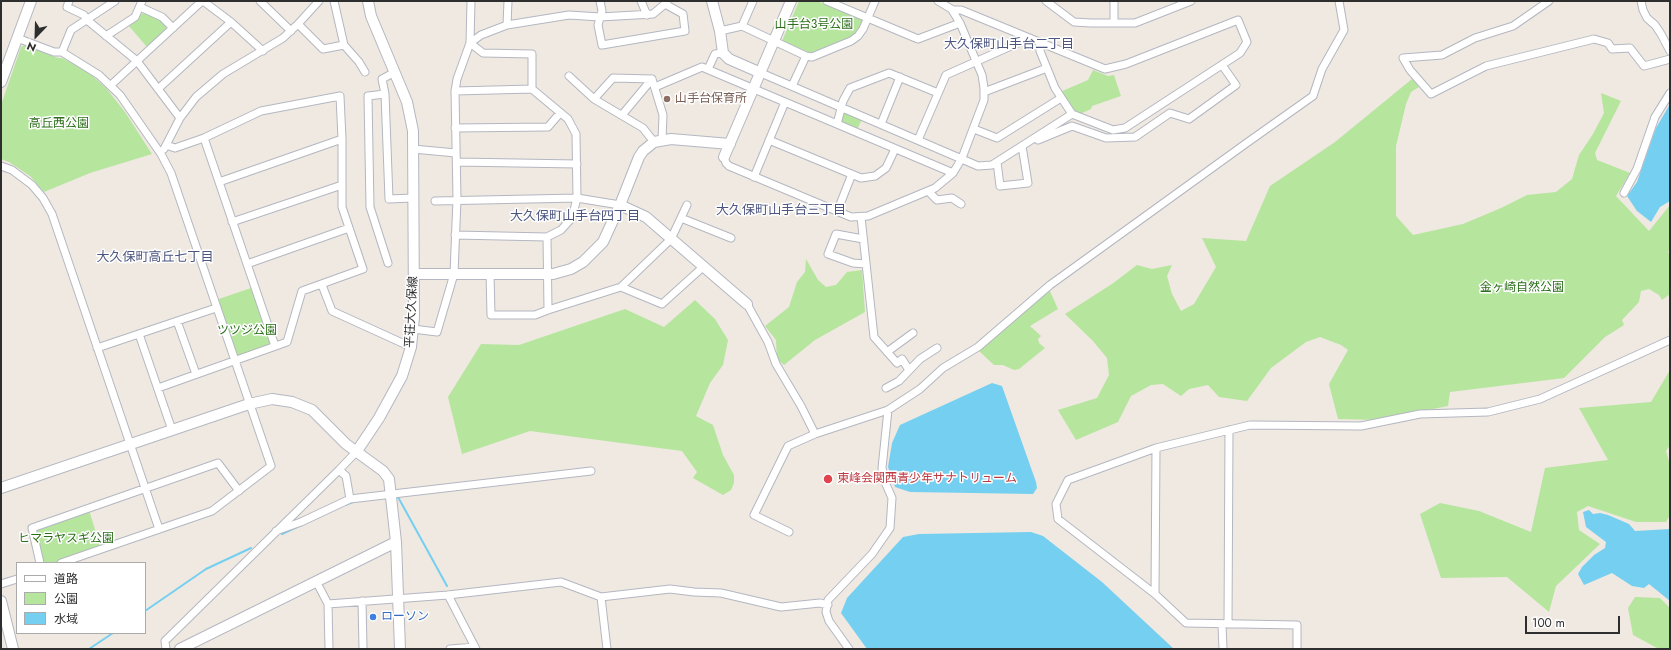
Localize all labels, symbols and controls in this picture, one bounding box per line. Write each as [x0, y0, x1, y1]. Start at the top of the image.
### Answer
north arrow [16, 16, 56, 56]
park label: 山手台3号公園 [775, 18, 853, 32]
district label: 大久保町山手台二丁目 [944, 37, 1074, 53]
text: N [24, 38, 38, 56]
place label: 山手台保育所 [675, 92, 747, 106]
marker: 山手台保育所 [662, 94, 672, 104]
park label: 高丘西公園 [29, 117, 89, 131]
district label: 大久保町山手台三丁目 [716, 203, 846, 219]
district label: 大久保町山手台四丁目 [510, 209, 640, 225]
district label: 大久保町高丘七丁目 [97, 250, 213, 266]
street label: 平荘大久保線 [403, 276, 421, 348]
park label: 金ヶ崎自然公園 [1480, 281, 1564, 295]
park label: ツツジ公園 [217, 324, 277, 338]
place label: 東峰会関西青少年サナトリューム [837, 472, 1017, 486]
marker: 東峰会関西青少年サナトリューム [822, 473, 834, 485]
park label: ヒマラヤスギ公園 [18, 532, 114, 546]
legend [16, 562, 146, 634]
text: 道路 [54, 570, 78, 588]
text: 公園 [54, 590, 78, 608]
scale bar [1527, 608, 1622, 634]
text: 水域 [54, 610, 78, 628]
place label: ローソン [381, 610, 429, 624]
marker: ローソン [368, 612, 378, 622]
text: 100 m [1532, 614, 1565, 632]

